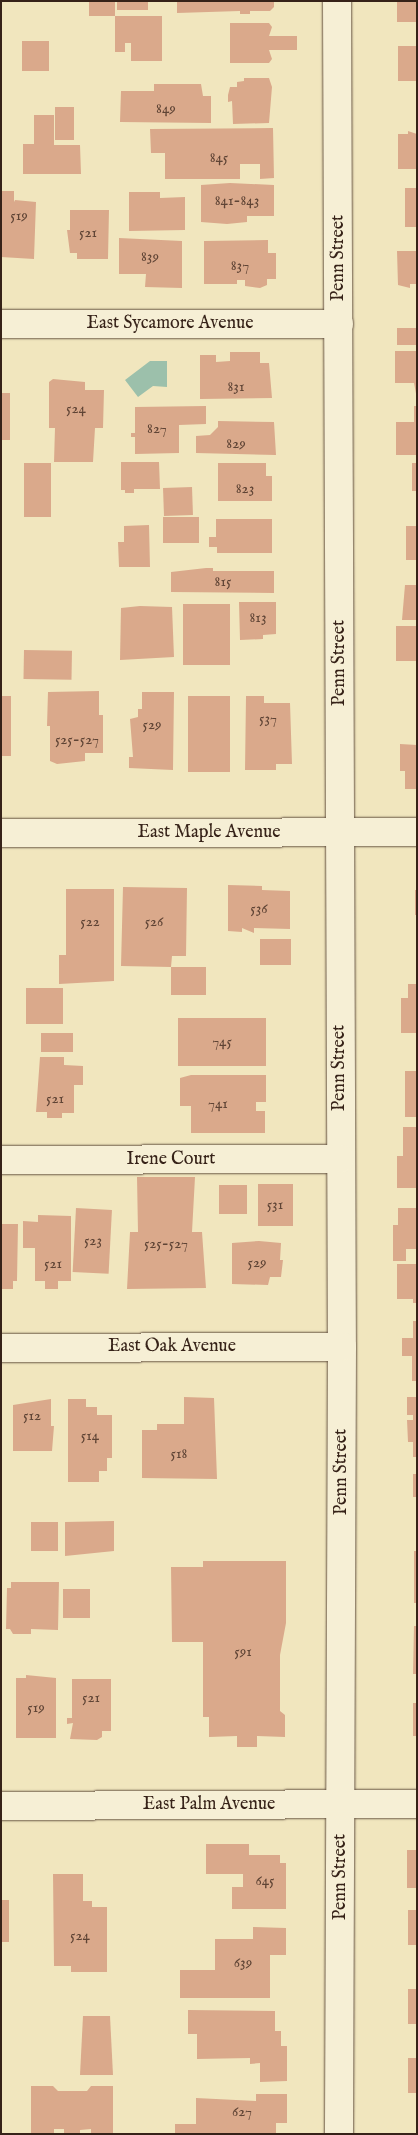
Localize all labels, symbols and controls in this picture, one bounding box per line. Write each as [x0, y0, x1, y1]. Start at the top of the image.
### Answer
house number: 849 [156, 100, 176, 118]
house number: 845 [210, 149, 228, 167]
house number: 841-843 [215, 192, 259, 210]
house number: 519 [10, 207, 28, 225]
street label: Penn Street [328, 215, 350, 301]
house number: 521 [79, 224, 97, 242]
house number: 839 [141, 248, 159, 266]
house number: 837 [231, 257, 249, 275]
street label: East Sycamore Avenue [86, 313, 254, 335]
house number: 831 [227, 378, 245, 396]
house number: 524 [66, 400, 86, 418]
house number: 827 [147, 420, 167, 438]
house number: 829 [226, 435, 246, 453]
house number: 823 [236, 480, 254, 498]
house number: 815 [215, 573, 231, 591]
house number: 813 [249, 609, 267, 627]
street label: Penn Street [329, 620, 351, 706]
house number: 537 [259, 710, 277, 728]
house number: 529 [143, 716, 161, 734]
house number: 525-527 [55, 731, 99, 749]
street label: East Maple Avenue [137, 822, 281, 844]
house number: 536 [250, 900, 268, 918]
house number: 522 [80, 913, 100, 931]
house number: 526 [145, 913, 163, 931]
street label: Penn Street [329, 1025, 351, 1111]
house number: 745 [212, 1033, 232, 1051]
house number: 521 [46, 1090, 64, 1108]
house number: 741 [208, 1095, 228, 1113]
street label: Irene Court [126, 1149, 216, 1171]
house number: 531 [267, 1196, 283, 1214]
house number: 523 [84, 1232, 102, 1250]
house number: 525-527 [144, 1235, 188, 1253]
house number: 529 [248, 1254, 266, 1272]
house number: 521 [44, 1255, 62, 1273]
street label: East Oak Avenue [108, 1336, 236, 1358]
house number: 512 [23, 1407, 41, 1425]
house number: 514 [81, 1427, 99, 1445]
street label: Penn Street [331, 1429, 353, 1515]
house number: 518 [171, 1445, 187, 1463]
house number: 591 [234, 1643, 252, 1661]
house number: 521 [82, 1689, 100, 1707]
house number: 519 [27, 1699, 45, 1717]
street label: East Palm Avenue [143, 1794, 275, 1816]
street label: Penn Street [330, 1834, 352, 1920]
house number: 645 [255, 1872, 275, 1890]
house number: 524 [70, 1927, 90, 1945]
house number: 639 [234, 1954, 252, 1972]
house number: 627 [232, 2103, 252, 2121]

